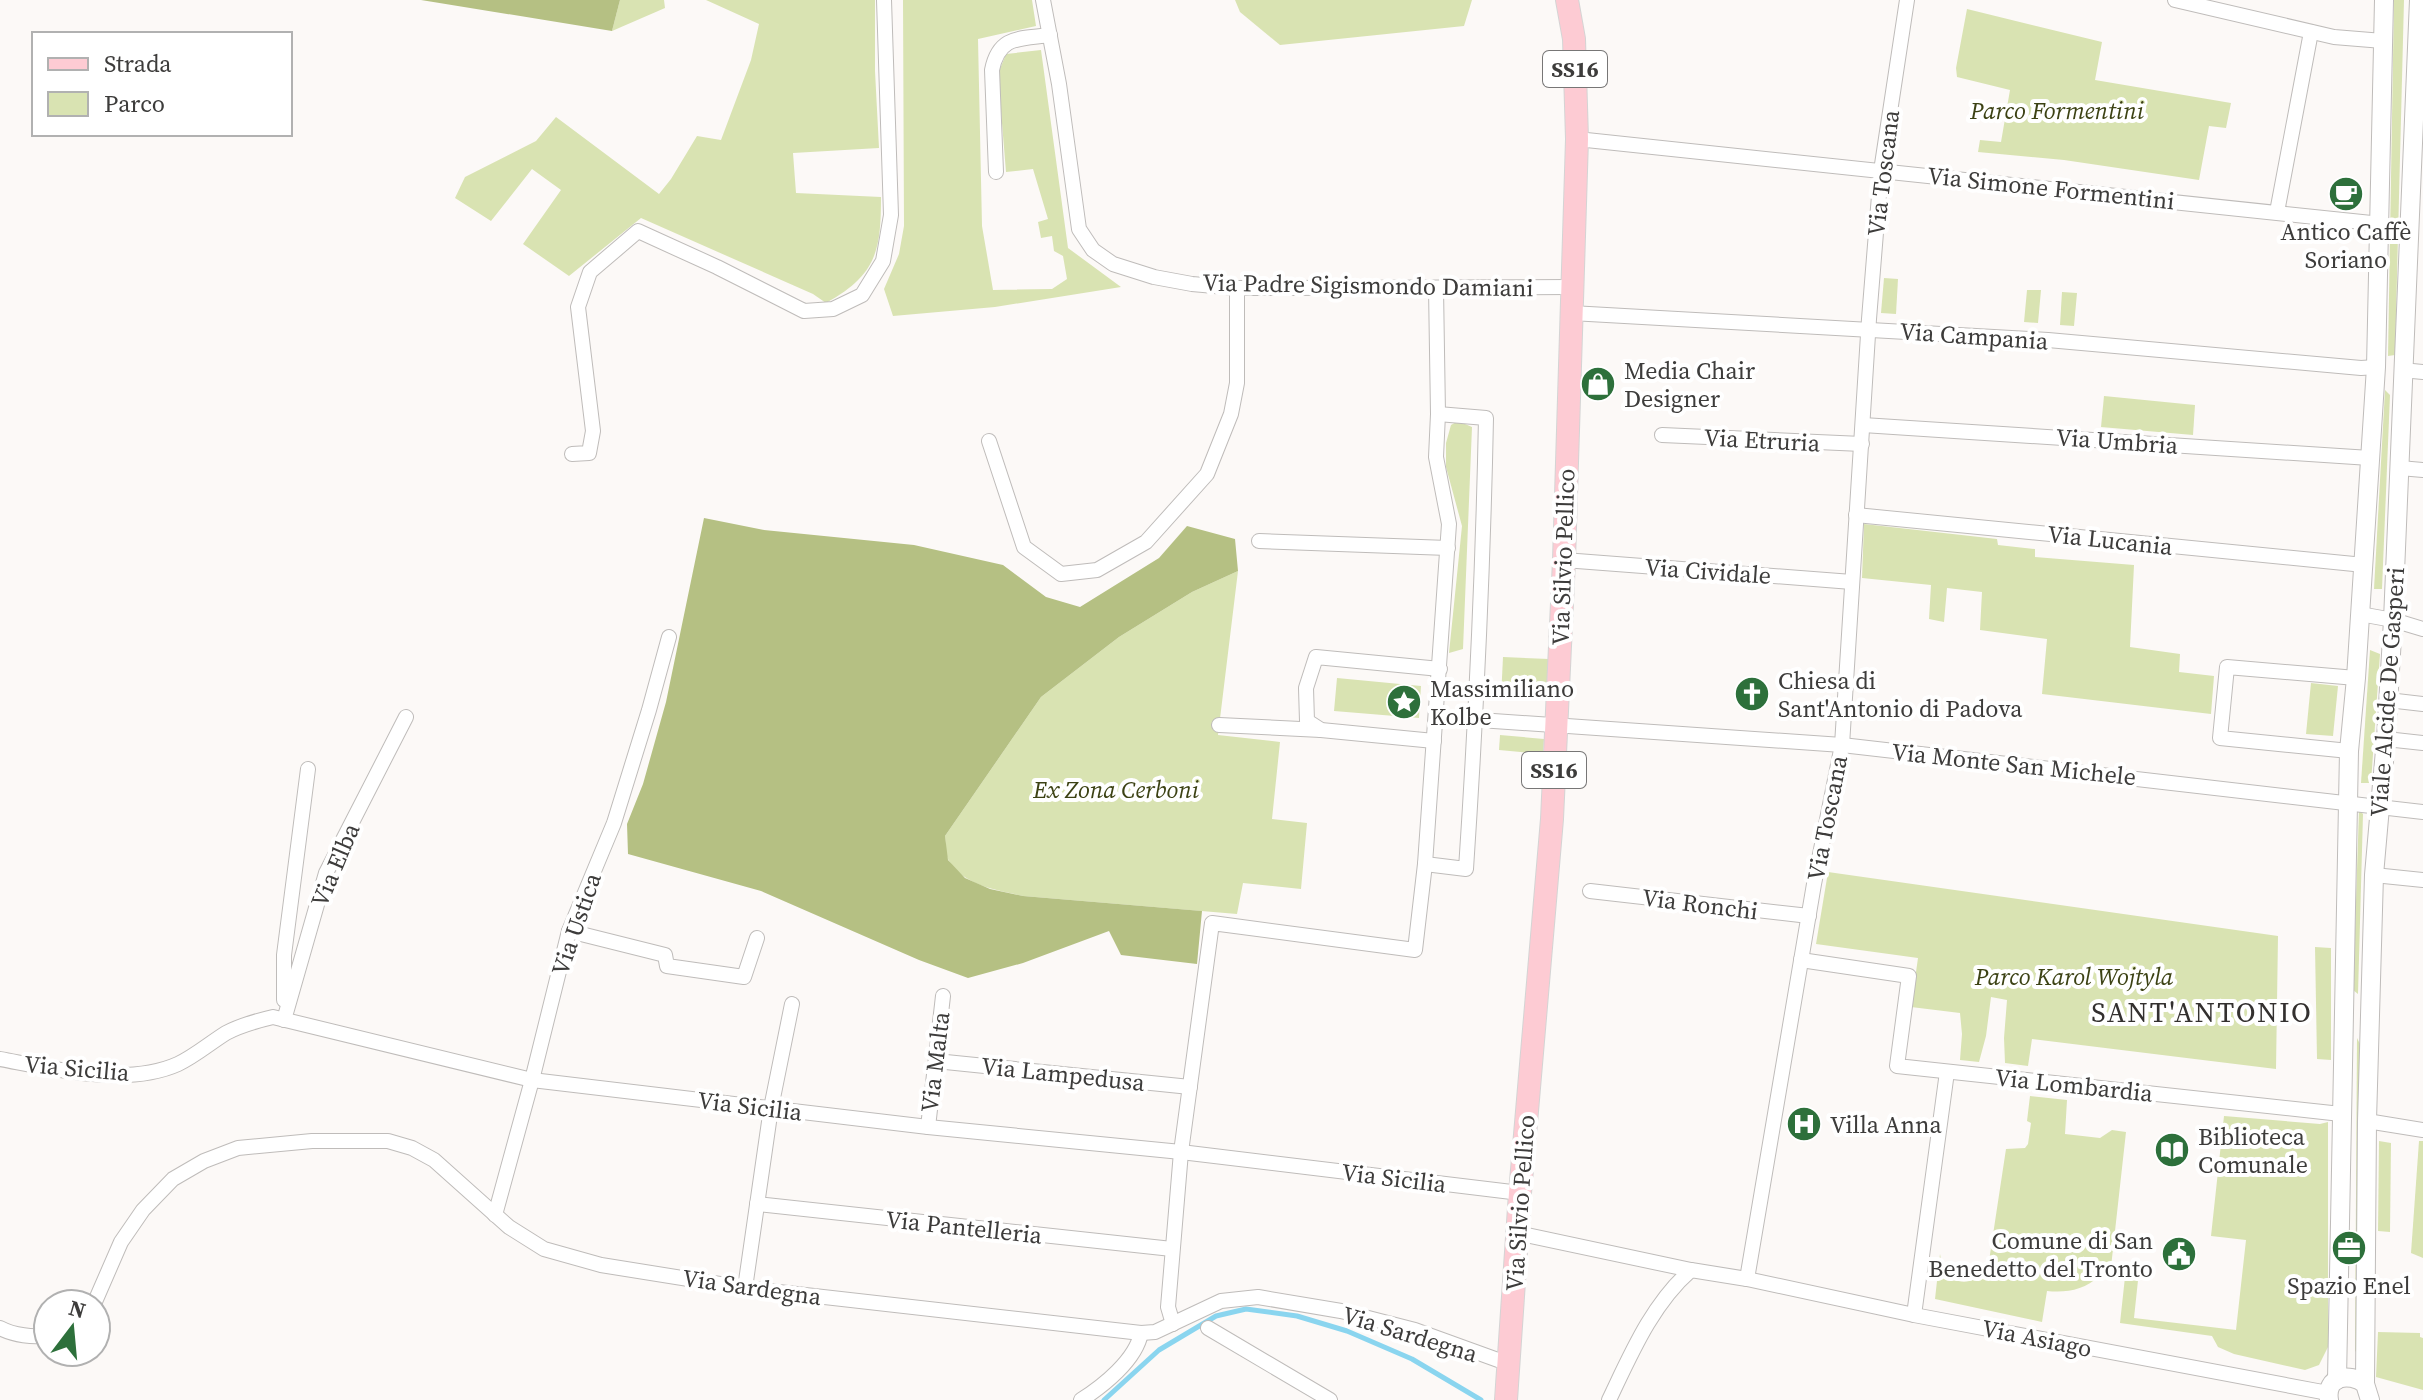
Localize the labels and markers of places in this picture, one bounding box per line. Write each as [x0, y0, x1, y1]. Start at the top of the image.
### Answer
cafe icon: Antico Caffè Soriano [2327, 175, 2365, 213]
place label: Antico Caffè Soriano [2281, 215, 2411, 276]
place label: Media Chair Designer [1624, 354, 1755, 415]
shop icon: Media Chair Designer [1579, 365, 1617, 403]
place label: Chiesa di Sant'Antonio di Padova [1778, 664, 2023, 725]
place label: Massimiliano Kolbe [1430, 672, 1574, 733]
church icon: Chiesa di Sant'Antonio di Padova [1733, 675, 1771, 713]
place icon: Massimiliano Kolbe [1385, 683, 1423, 721]
hospital icon: Villa Anna [1785, 1105, 1823, 1143]
place label: Villa Anna [1830, 1108, 1943, 1141]
place label: Biblioteca Comunale [2198, 1120, 2308, 1181]
library icon: Biblioteca Comunale [2153, 1131, 2191, 1169]
place label: Comune di San Benedetto del Tronto [1928, 1224, 2153, 1285]
office icon: Spazio Enel [2330, 1229, 2368, 1267]
public building icon: Comune di San Benedetto del Tronto [2160, 1235, 2198, 1273]
place label: Spazio Enel [2287, 1269, 2411, 1302]

